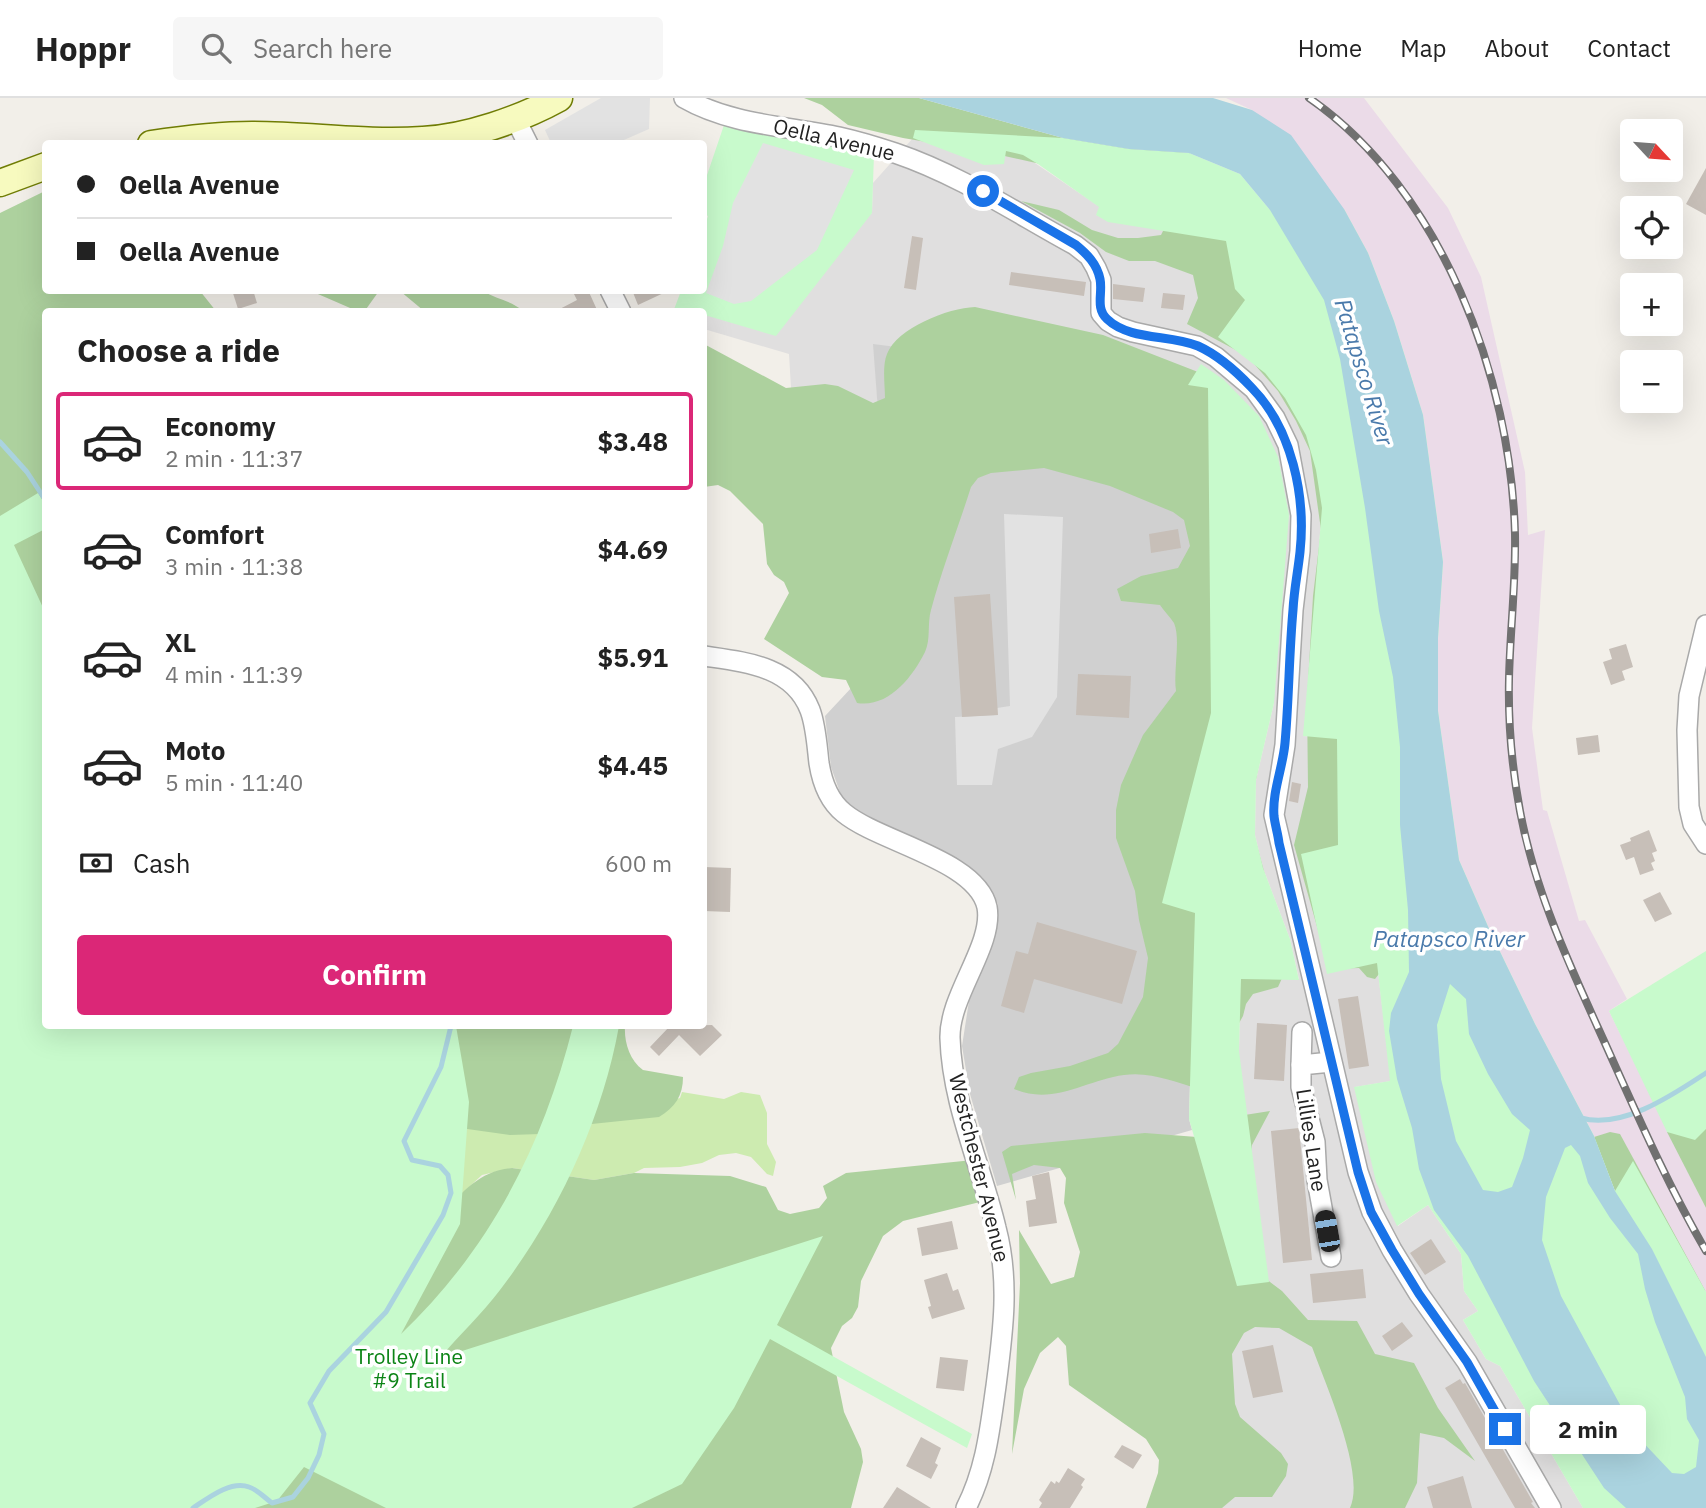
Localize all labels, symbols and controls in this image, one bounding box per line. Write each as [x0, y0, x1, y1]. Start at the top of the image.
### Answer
search box [173, 17, 663, 80]
text: Hoppr [35, 27, 131, 70]
icon: search [197, 29, 235, 67]
text: Search here [253, 31, 392, 65]
text: Home [1298, 32, 1362, 64]
text: Map [1400, 32, 1446, 64]
text: About [1484, 32, 1549, 64]
text: Contact [1587, 32, 1671, 64]
street label: Oella Avenue [771, 111, 898, 167]
north arrow [1620, 119, 1684, 182]
map controls [1620, 119, 1683, 413]
text: Oella Avenue [119, 167, 280, 201]
route start [967, 175, 999, 207]
button: locate [1620, 196, 1683, 259]
text: Oella Avenue [119, 234, 280, 268]
button: + [1620, 273, 1683, 336]
water label: Patapsco River [1328, 295, 1402, 449]
text: Choose a ride [77, 329, 280, 371]
button: − [1620, 350, 1683, 413]
text: Economy [165, 409, 276, 443]
icon: car [81, 410, 144, 473]
text: $3.48 [598, 424, 668, 458]
text: 2 min · 11:37 [165, 443, 303, 473]
text: Comfort [165, 517, 264, 551]
icon: car [81, 518, 144, 581]
text: $4.69 [598, 532, 668, 566]
text: 3 min · 11:38 [165, 551, 303, 581]
text: XL [165, 625, 196, 659]
icon: car [81, 626, 144, 689]
text: $5.91 [598, 640, 668, 674]
text: 4 min · 11:39 [165, 659, 303, 689]
text: Moto [165, 733, 225, 767]
icon: car [81, 734, 144, 797]
text: $4.45 [598, 748, 668, 782]
text: 5 min · 11:40 [165, 767, 303, 797]
icon: cash [77, 844, 115, 882]
text: Cash [133, 846, 190, 880]
text: 600 m [605, 848, 672, 878]
water label: Patapsco River [1373, 923, 1526, 953]
button: Confirm [77, 935, 672, 1015]
street label: Westchester Avenue [943, 1071, 1017, 1265]
street label: Lillies Lane [1290, 1086, 1334, 1194]
car [1314, 1208, 1341, 1254]
park label: Trolley Line #9 Trail [355, 1342, 463, 1394]
callout: 2 min [1530, 1404, 1645, 1454]
route end [1489, 1413, 1521, 1445]
text: 2 min [1558, 1414, 1618, 1444]

